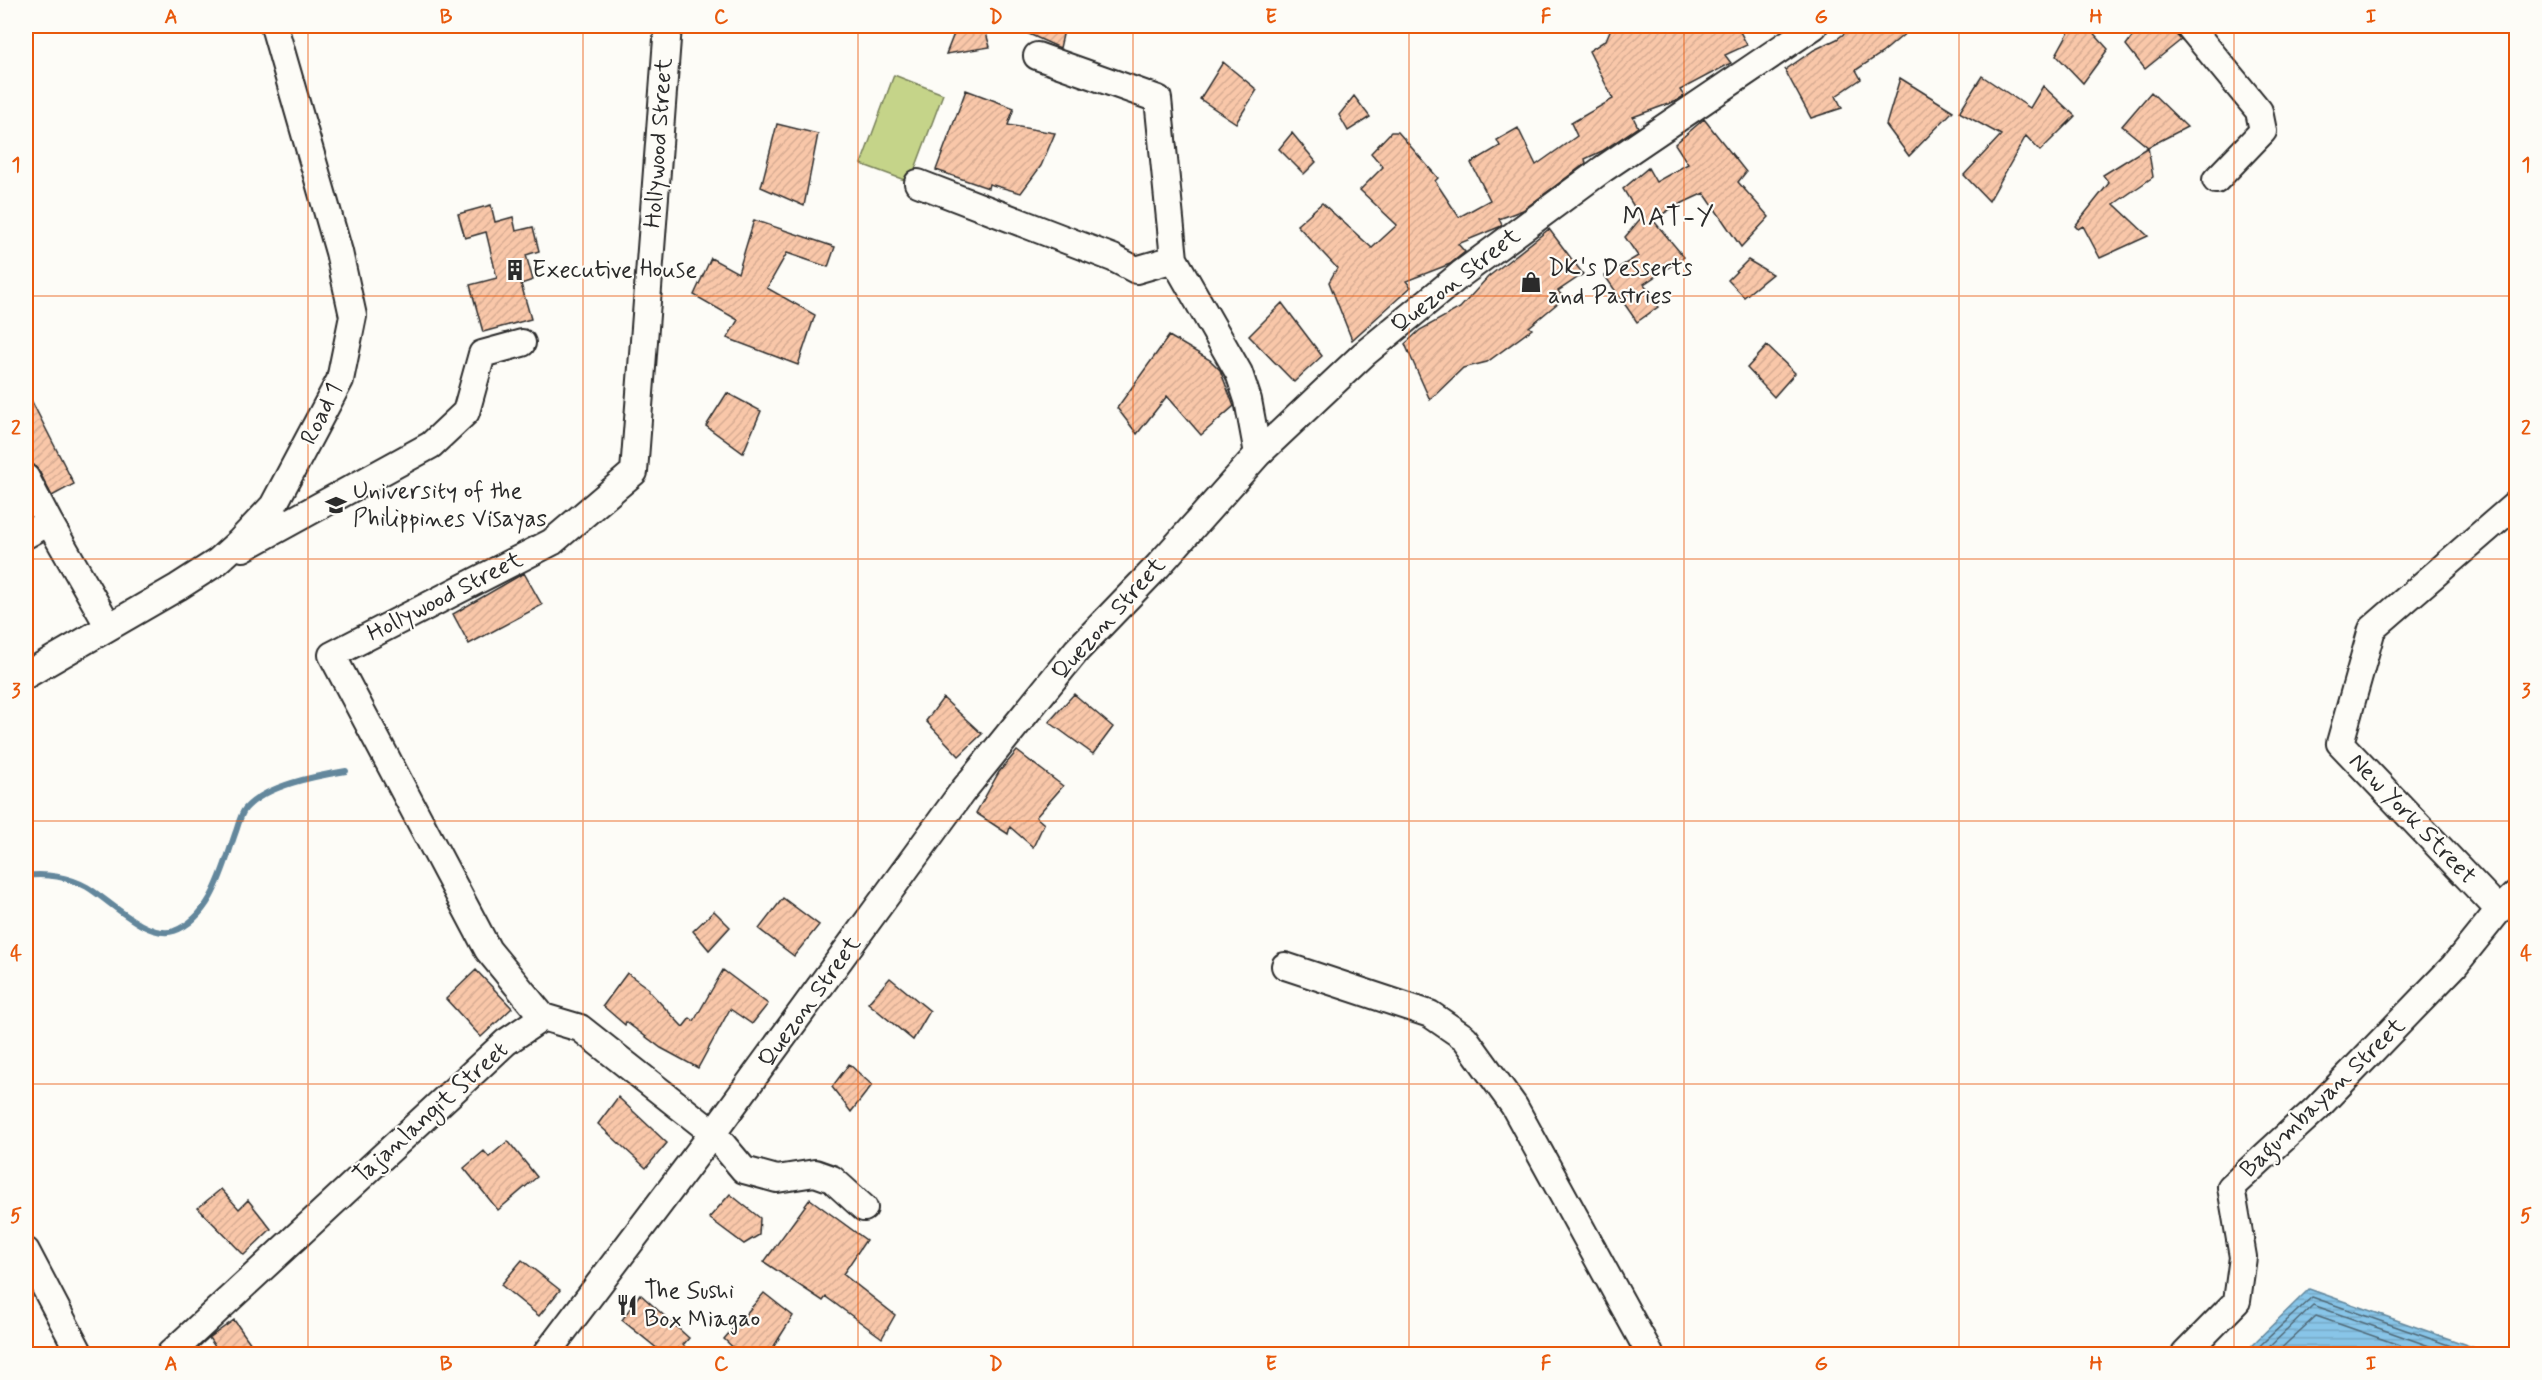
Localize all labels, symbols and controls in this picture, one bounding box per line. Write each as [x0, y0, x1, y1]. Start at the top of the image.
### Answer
text: A [164, 4, 178, 31]
text: B [440, 4, 453, 31]
text: C [714, 4, 729, 31]
text: D [989, 4, 1003, 31]
text: E [1265, 4, 1277, 31]
text: F [1541, 4, 1552, 31]
text: G [1814, 4, 1828, 31]
text: H [2089, 4, 2103, 31]
text: I [2366, 4, 2376, 31]
street label: Hollywood Street [638, 57, 680, 229]
text: 1 [12, 152, 20, 179]
text: 1 [2522, 152, 2530, 179]
district label: MAT-Y [1623, 200, 1715, 235]
street label: Quezon Street [1385, 221, 1527, 341]
place label: DK's Desserts and Pastries [1548, 253, 1693, 312]
place label: Executive House [532, 255, 697, 286]
building icon: Executive House [503, 258, 527, 282]
shop icon: DK's Desserts and Pastries [1519, 270, 1543, 294]
street label: Road 1 [294, 378, 350, 450]
text: 2 [11, 415, 21, 442]
text: 2 [2521, 415, 2531, 442]
place label: University of the Philippines Visayas [353, 476, 547, 535]
school or university icon: University of the Philippines Visayas [324, 493, 348, 517]
street label: Hollywood Street [362, 544, 528, 650]
street label: Quezon Street [1045, 551, 1173, 687]
text: 3 [11, 678, 21, 705]
text: 3 [2521, 678, 2531, 705]
street label: New York Street [2341, 747, 2483, 891]
street label: Quezon Street [752, 930, 868, 1074]
text: 4 [10, 941, 22, 968]
text: 4 [2520, 941, 2532, 968]
street label: Bagumbayan Street [2234, 1011, 2414, 1187]
street label: Tajanlangit Street [347, 1035, 517, 1192]
text: 5 [10, 1203, 22, 1230]
text: 5 [2520, 1203, 2532, 1230]
place label: The Sushi Box Miagao [644, 1276, 760, 1335]
restaurant icon: The Sushi Box Miagao [615, 1293, 639, 1317]
text: A [164, 1351, 178, 1378]
text: B [440, 1351, 453, 1378]
text: C [714, 1351, 729, 1378]
text: D [989, 1351, 1003, 1378]
text: E [1265, 1351, 1277, 1378]
text: F [1541, 1351, 1552, 1378]
text: G [1814, 1351, 1828, 1378]
text: H [2089, 1351, 2103, 1378]
text: I [2366, 1351, 2376, 1378]

